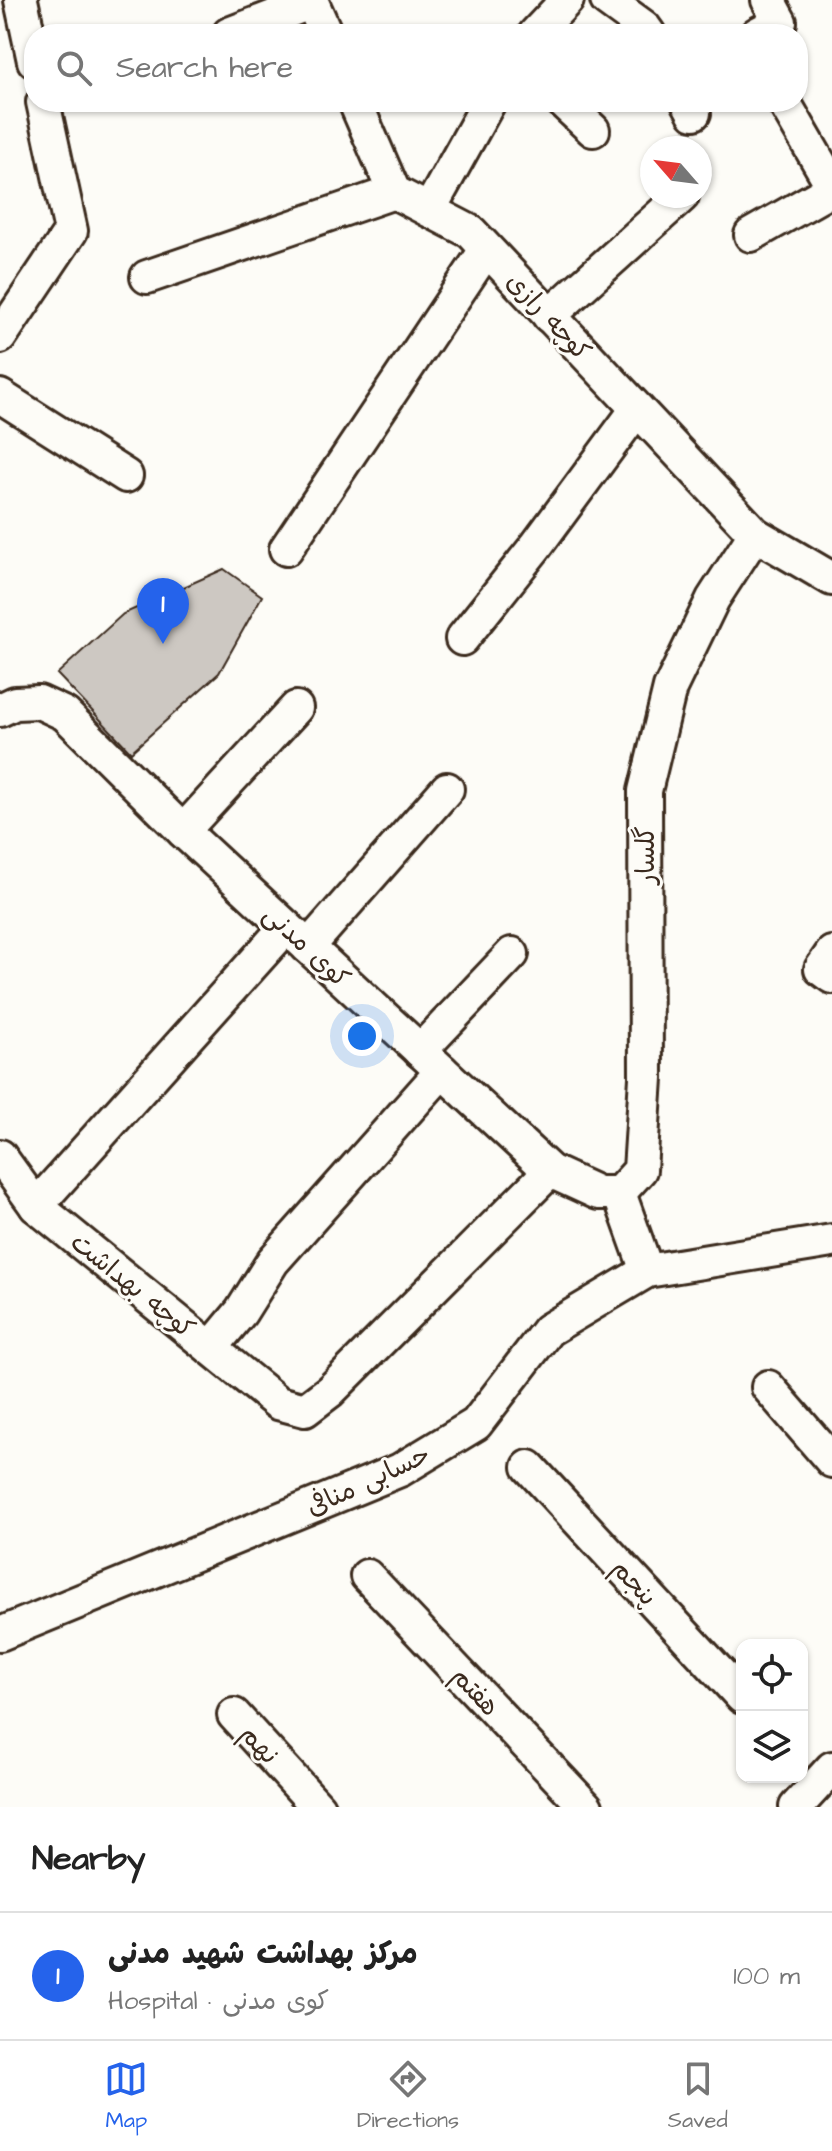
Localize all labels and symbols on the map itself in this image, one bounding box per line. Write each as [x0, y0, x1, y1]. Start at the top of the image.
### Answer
north arrow [640, 136, 712, 208]
street label: کوچه رازی [498, 264, 599, 369]
pin: 1 [137, 578, 189, 644]
street label: گلسار [628, 826, 664, 886]
street label: کوی مدنی [255, 897, 358, 996]
your location [342, 1016, 382, 1056]
street label: کوچه بهداشت [63, 1225, 202, 1347]
street label: حسابی منافی [301, 1437, 436, 1525]
street label: پنجم [603, 1551, 665, 1615]
street label: هفتم [442, 1659, 507, 1725]
street label: نهم [231, 1717, 287, 1773]

